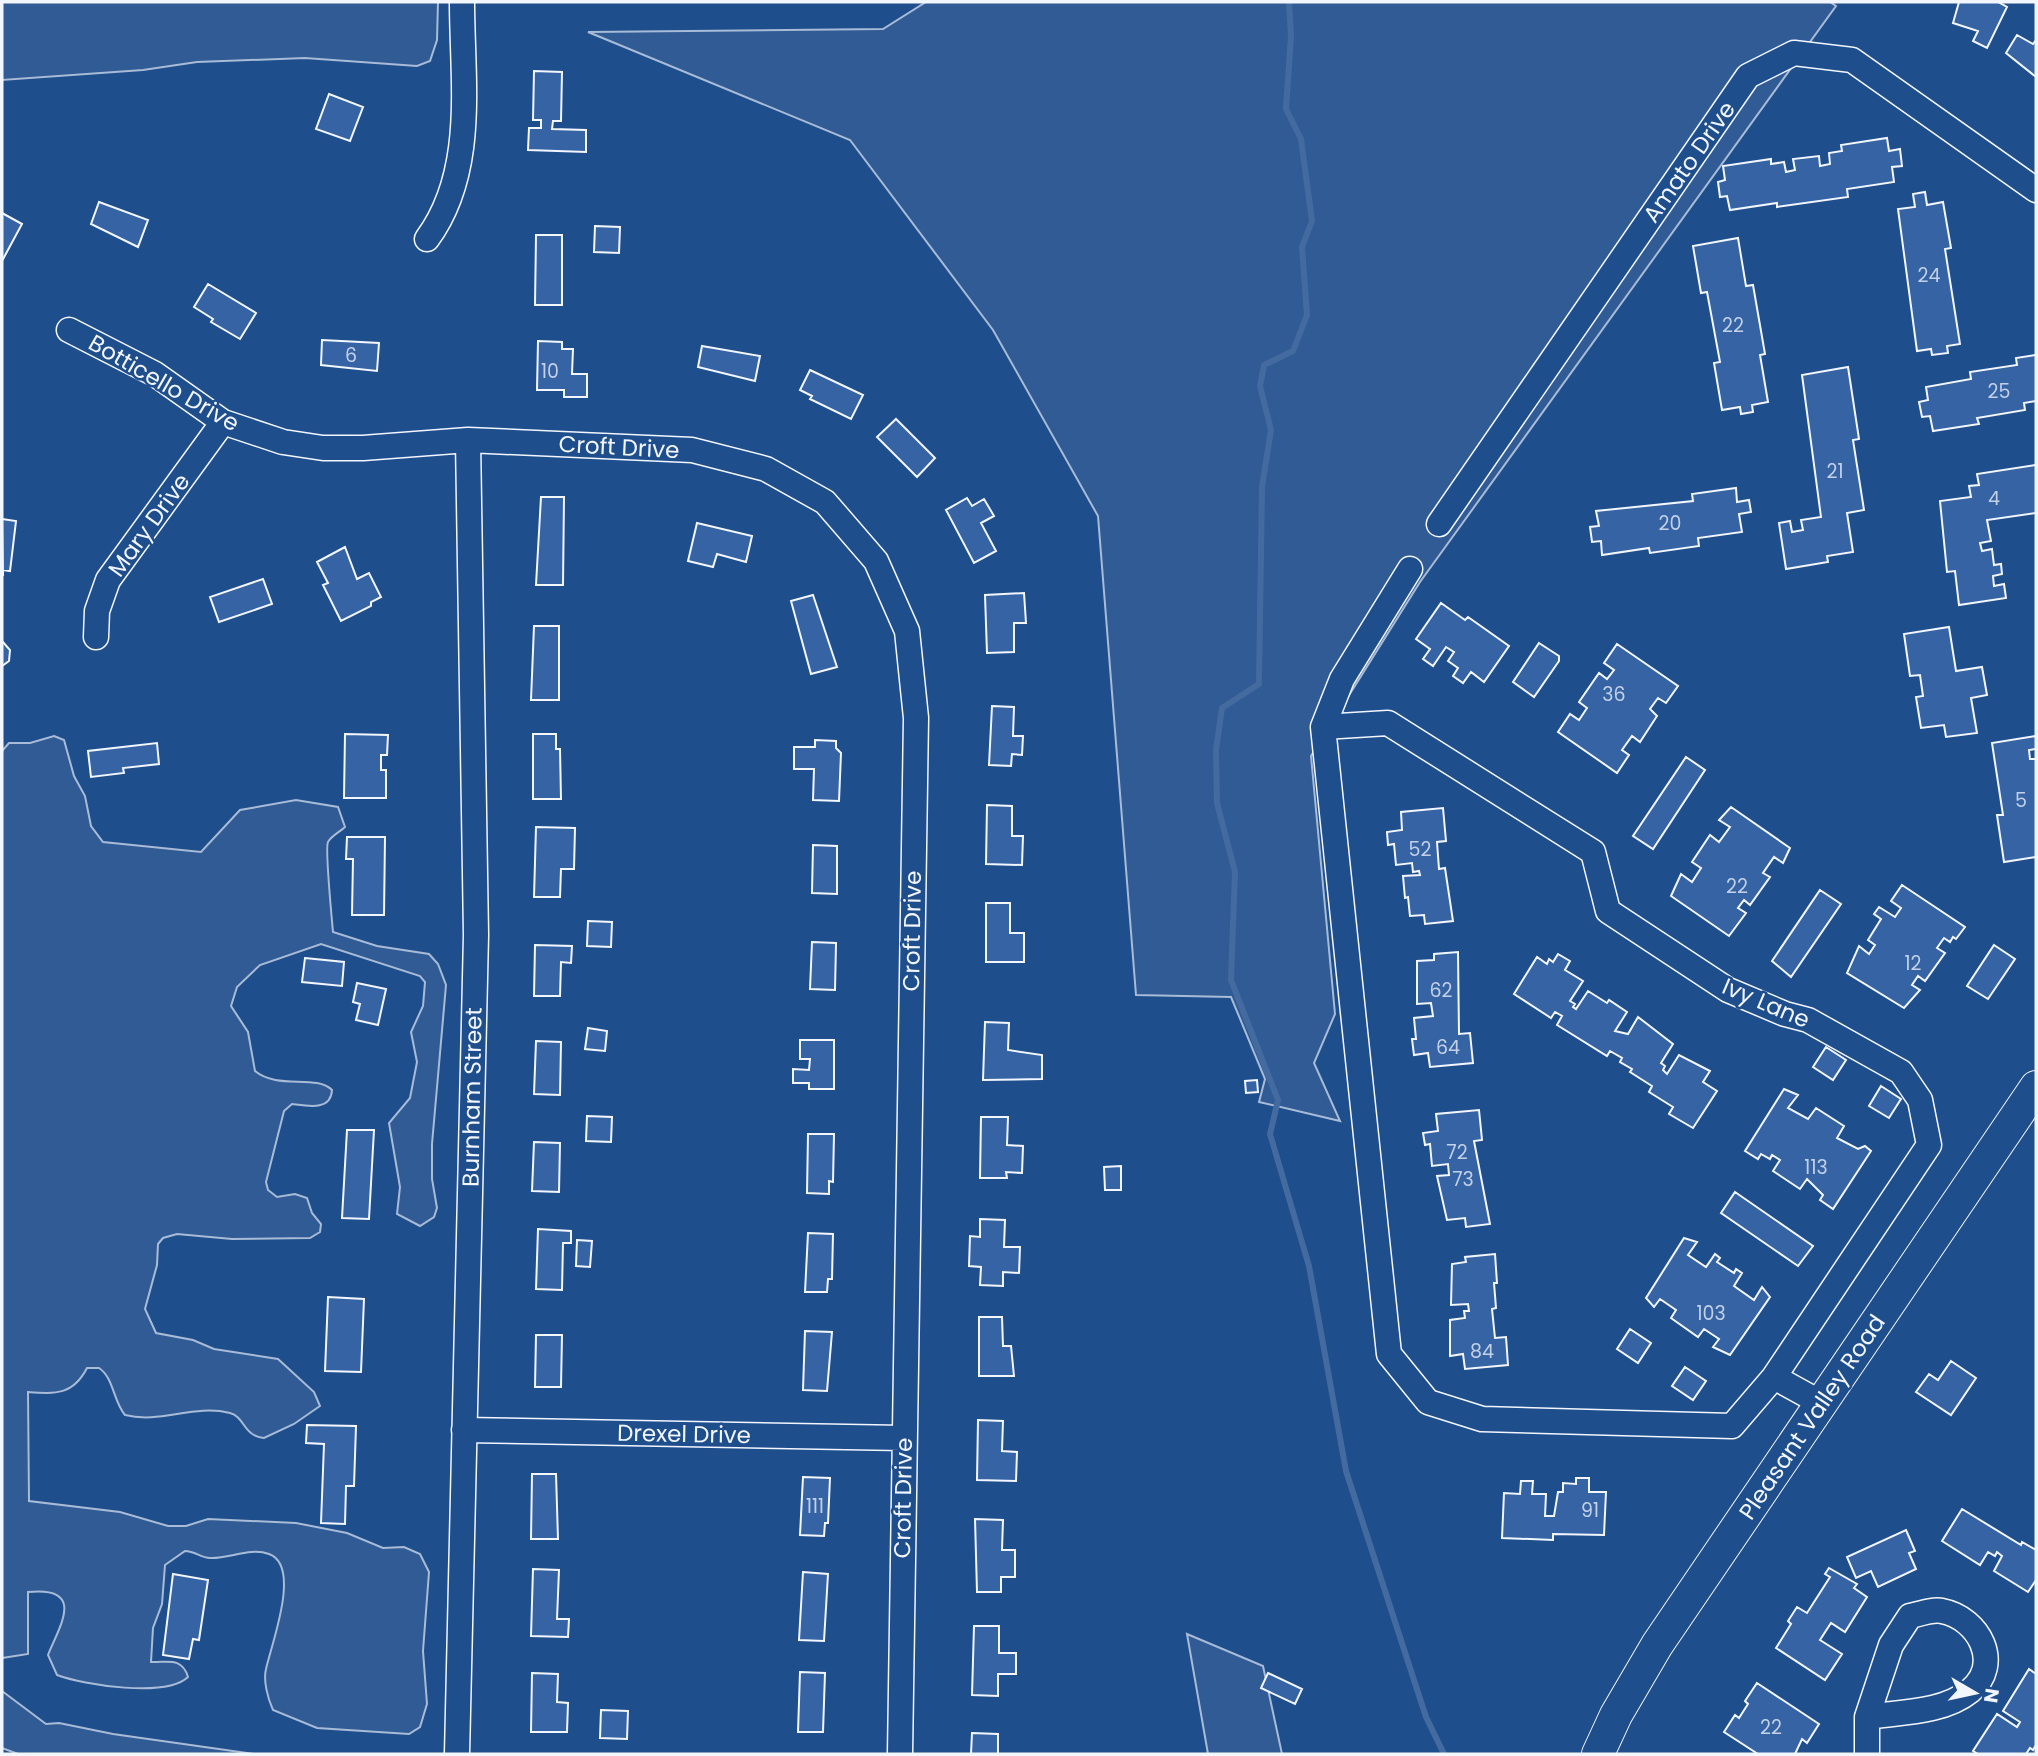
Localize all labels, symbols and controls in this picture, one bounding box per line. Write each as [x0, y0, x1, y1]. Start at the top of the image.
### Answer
street label: Amato Drive [1635, 95, 1743, 229]
house number: 24 [1918, 262, 1940, 289]
house number: 22 [1722, 312, 1744, 339]
street label: Botticello Drive [83, 327, 245, 439]
house number: 6 [345, 342, 357, 369]
house number: 10 [541, 358, 559, 385]
house number: 25 [1988, 378, 2010, 405]
street label: Croft Drive [558, 428, 680, 466]
house number: 21 [1826, 458, 1844, 485]
street label: Mary Drive [101, 467, 197, 583]
house number: 4 [1988, 485, 2000, 512]
house number: 20 [1659, 510, 1681, 537]
house number: 36 [1602, 681, 1626, 708]
house number: 5 [2015, 787, 2027, 814]
house number: 52 [1409, 836, 1432, 863]
street label: Croft Drive [895, 870, 929, 992]
house number: 22 [1726, 873, 1748, 900]
house number: 12 [1904, 950, 1922, 977]
street label: Ivy Lane [1717, 970, 1815, 1036]
house number: 62 [1430, 977, 1453, 1004]
street label: Burnham Street [454, 1007, 490, 1187]
house number: 64 [1436, 1034, 1460, 1061]
house number: 72 [1446, 1139, 1468, 1166]
house number: 113 [1804, 1154, 1828, 1181]
house number: 73 [1452, 1166, 1474, 1193]
house number: 103 [1696, 1300, 1726, 1327]
street label: Pleasant Valley Road [1731, 1308, 1893, 1526]
house number: 84 [1470, 1338, 1494, 1365]
street label: Drexel Drive [617, 1417, 751, 1451]
street label: Croft Drive [886, 1437, 920, 1559]
house number: 111 [806, 1493, 824, 1520]
house number: 91 [1581, 1497, 1599, 1524]
north arrow [1940, 1658, 2010, 1728]
text: N [1977, 1686, 2006, 1705]
house number: 22 [1760, 1714, 1782, 1741]

